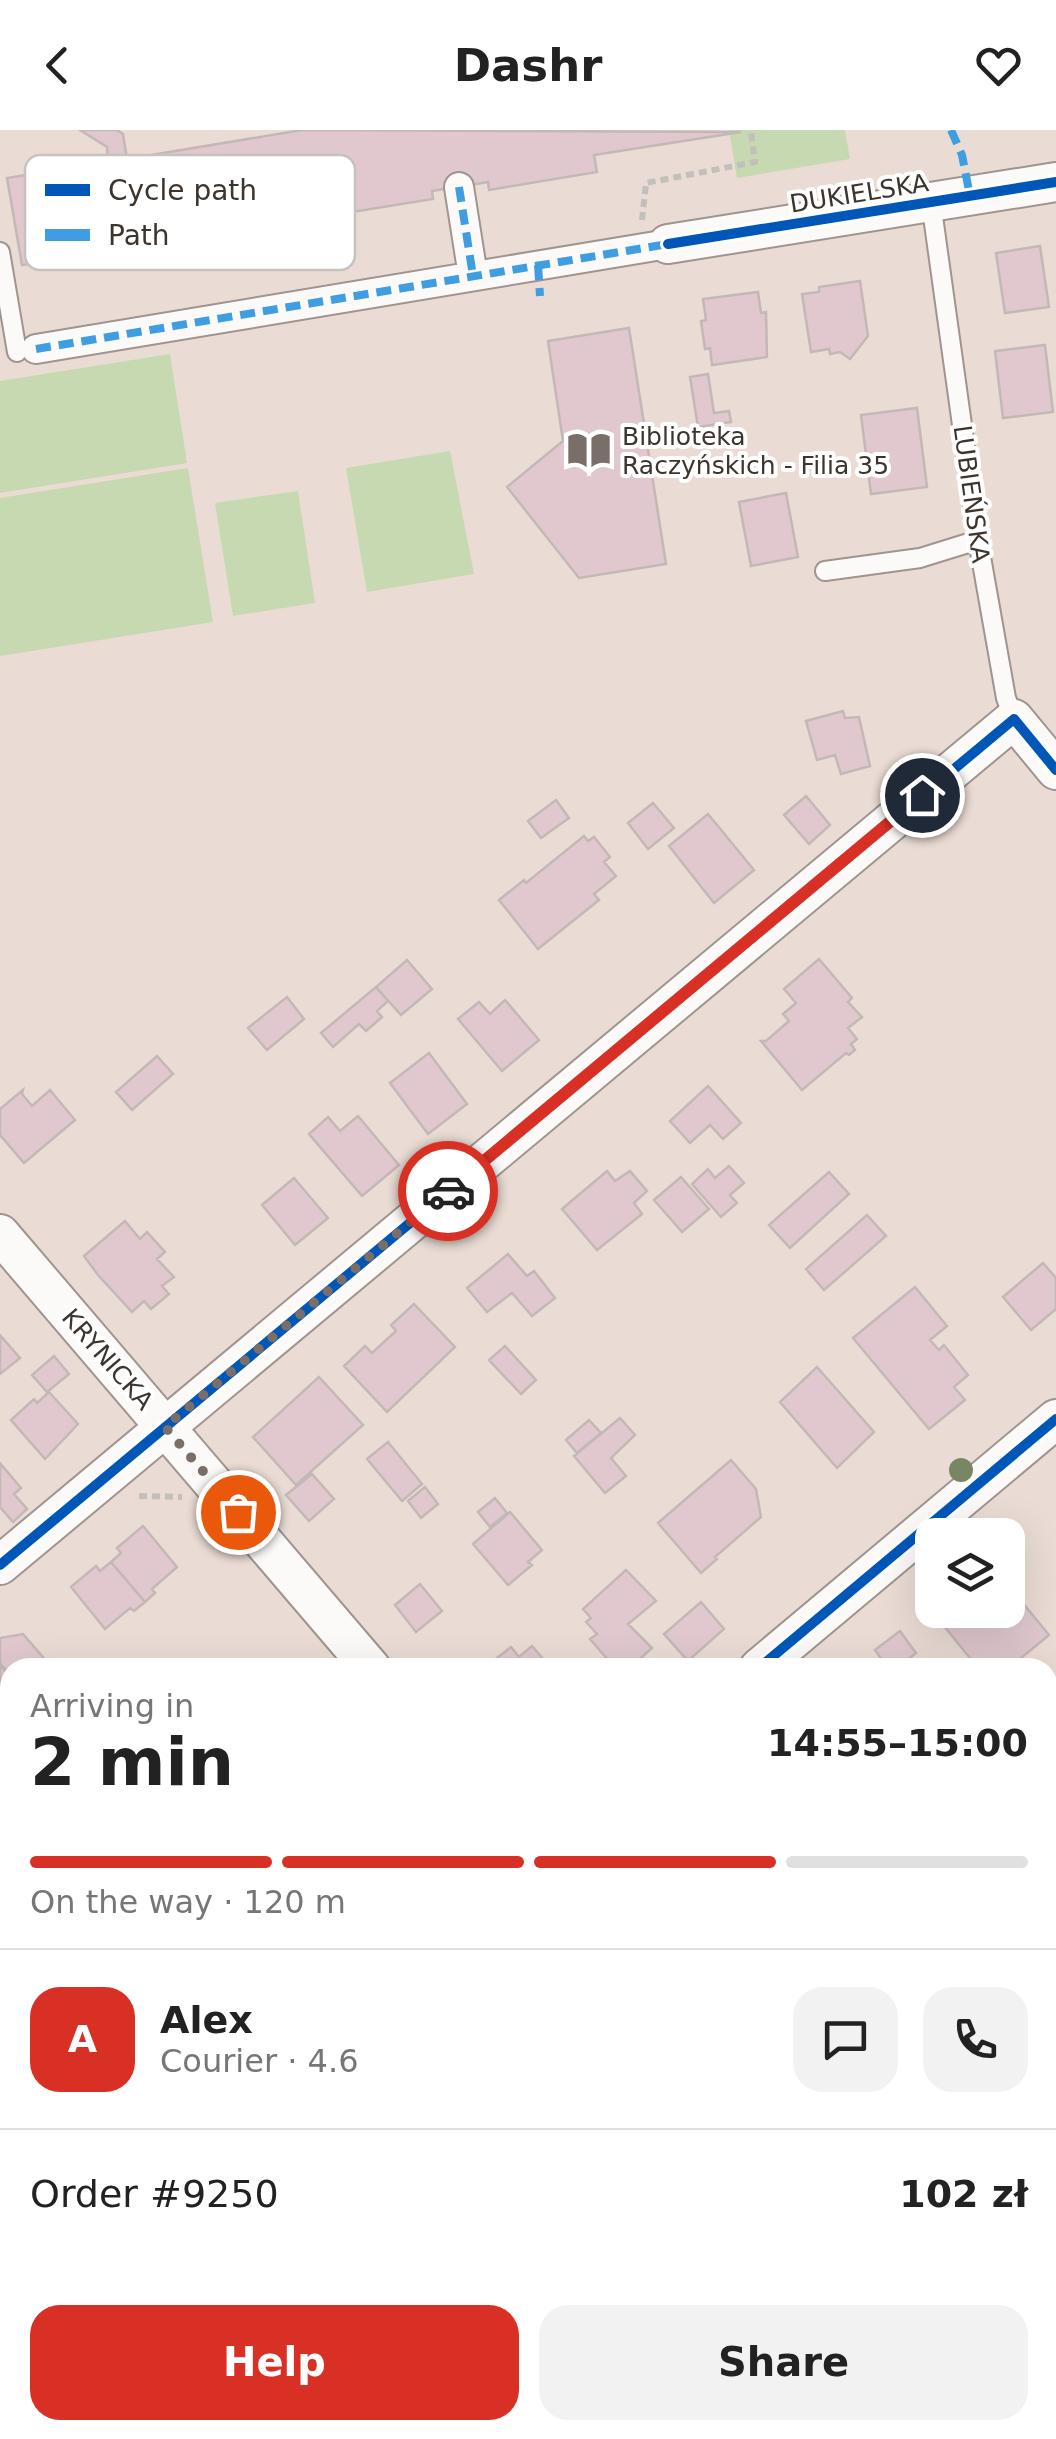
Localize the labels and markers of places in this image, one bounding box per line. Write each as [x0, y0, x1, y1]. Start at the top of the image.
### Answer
place label: Biblioteka Raczyńskich - Filia 35 [622, 422, 889, 480]
library icon: Biblioteka Raczyńskich - Filia 35 [565, 426, 613, 474]
pin [880, 753, 965, 838]
pin [196, 1470, 281, 1555]

